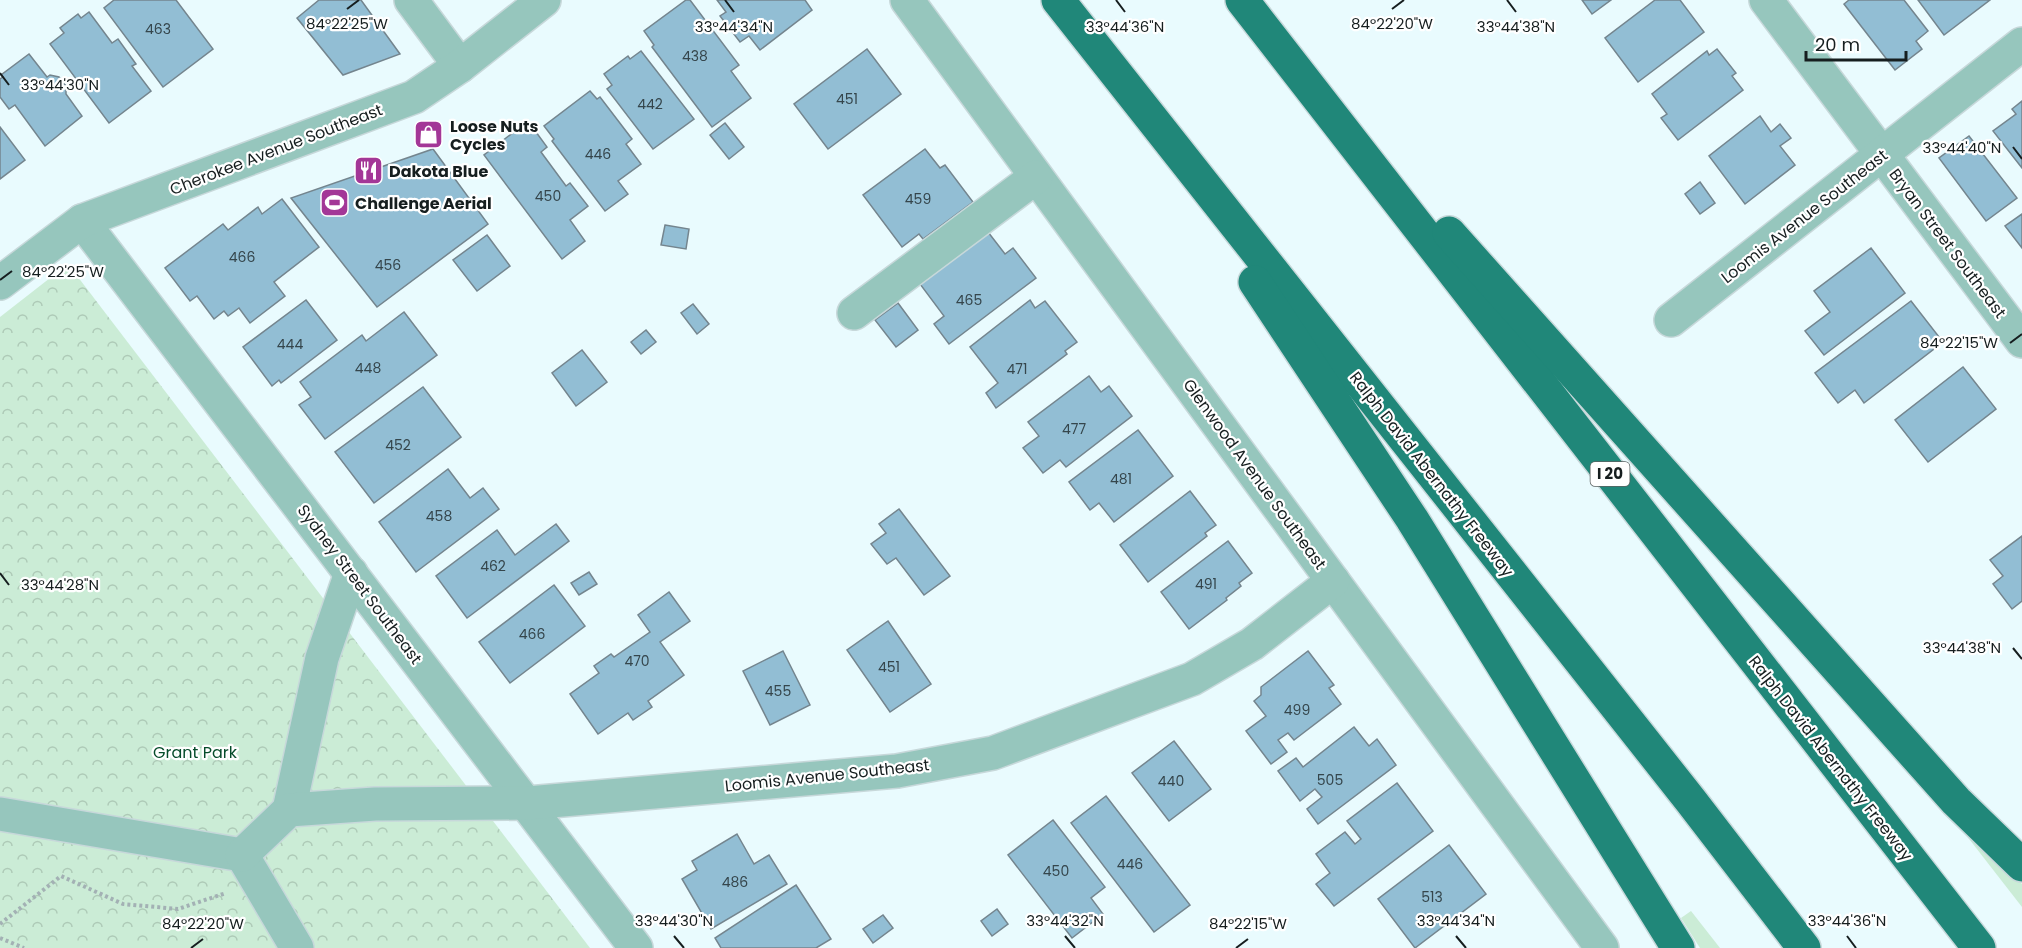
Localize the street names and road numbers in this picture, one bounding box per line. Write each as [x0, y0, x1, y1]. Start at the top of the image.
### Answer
street label: Cherokee Avenue Southeast [166, 98, 386, 201]
street label: Loomis Avenue Southeast [1716, 144, 1893, 289]
street label: Bryan Street Southeast [1884, 164, 2012, 323]
street label: Ralph David Abernathy Freeway [1344, 367, 1519, 582]
street label: Glenwood Avenue Southeast [1178, 374, 1332, 574]
road number: I 20 [1590, 462, 1630, 486]
street label: Sydney Street Southeast [292, 500, 427, 669]
street label: Ralph David Abernathy Freeway [1743, 651, 1918, 866]
street label: Loomis Avenue Southeast [724, 753, 931, 798]

